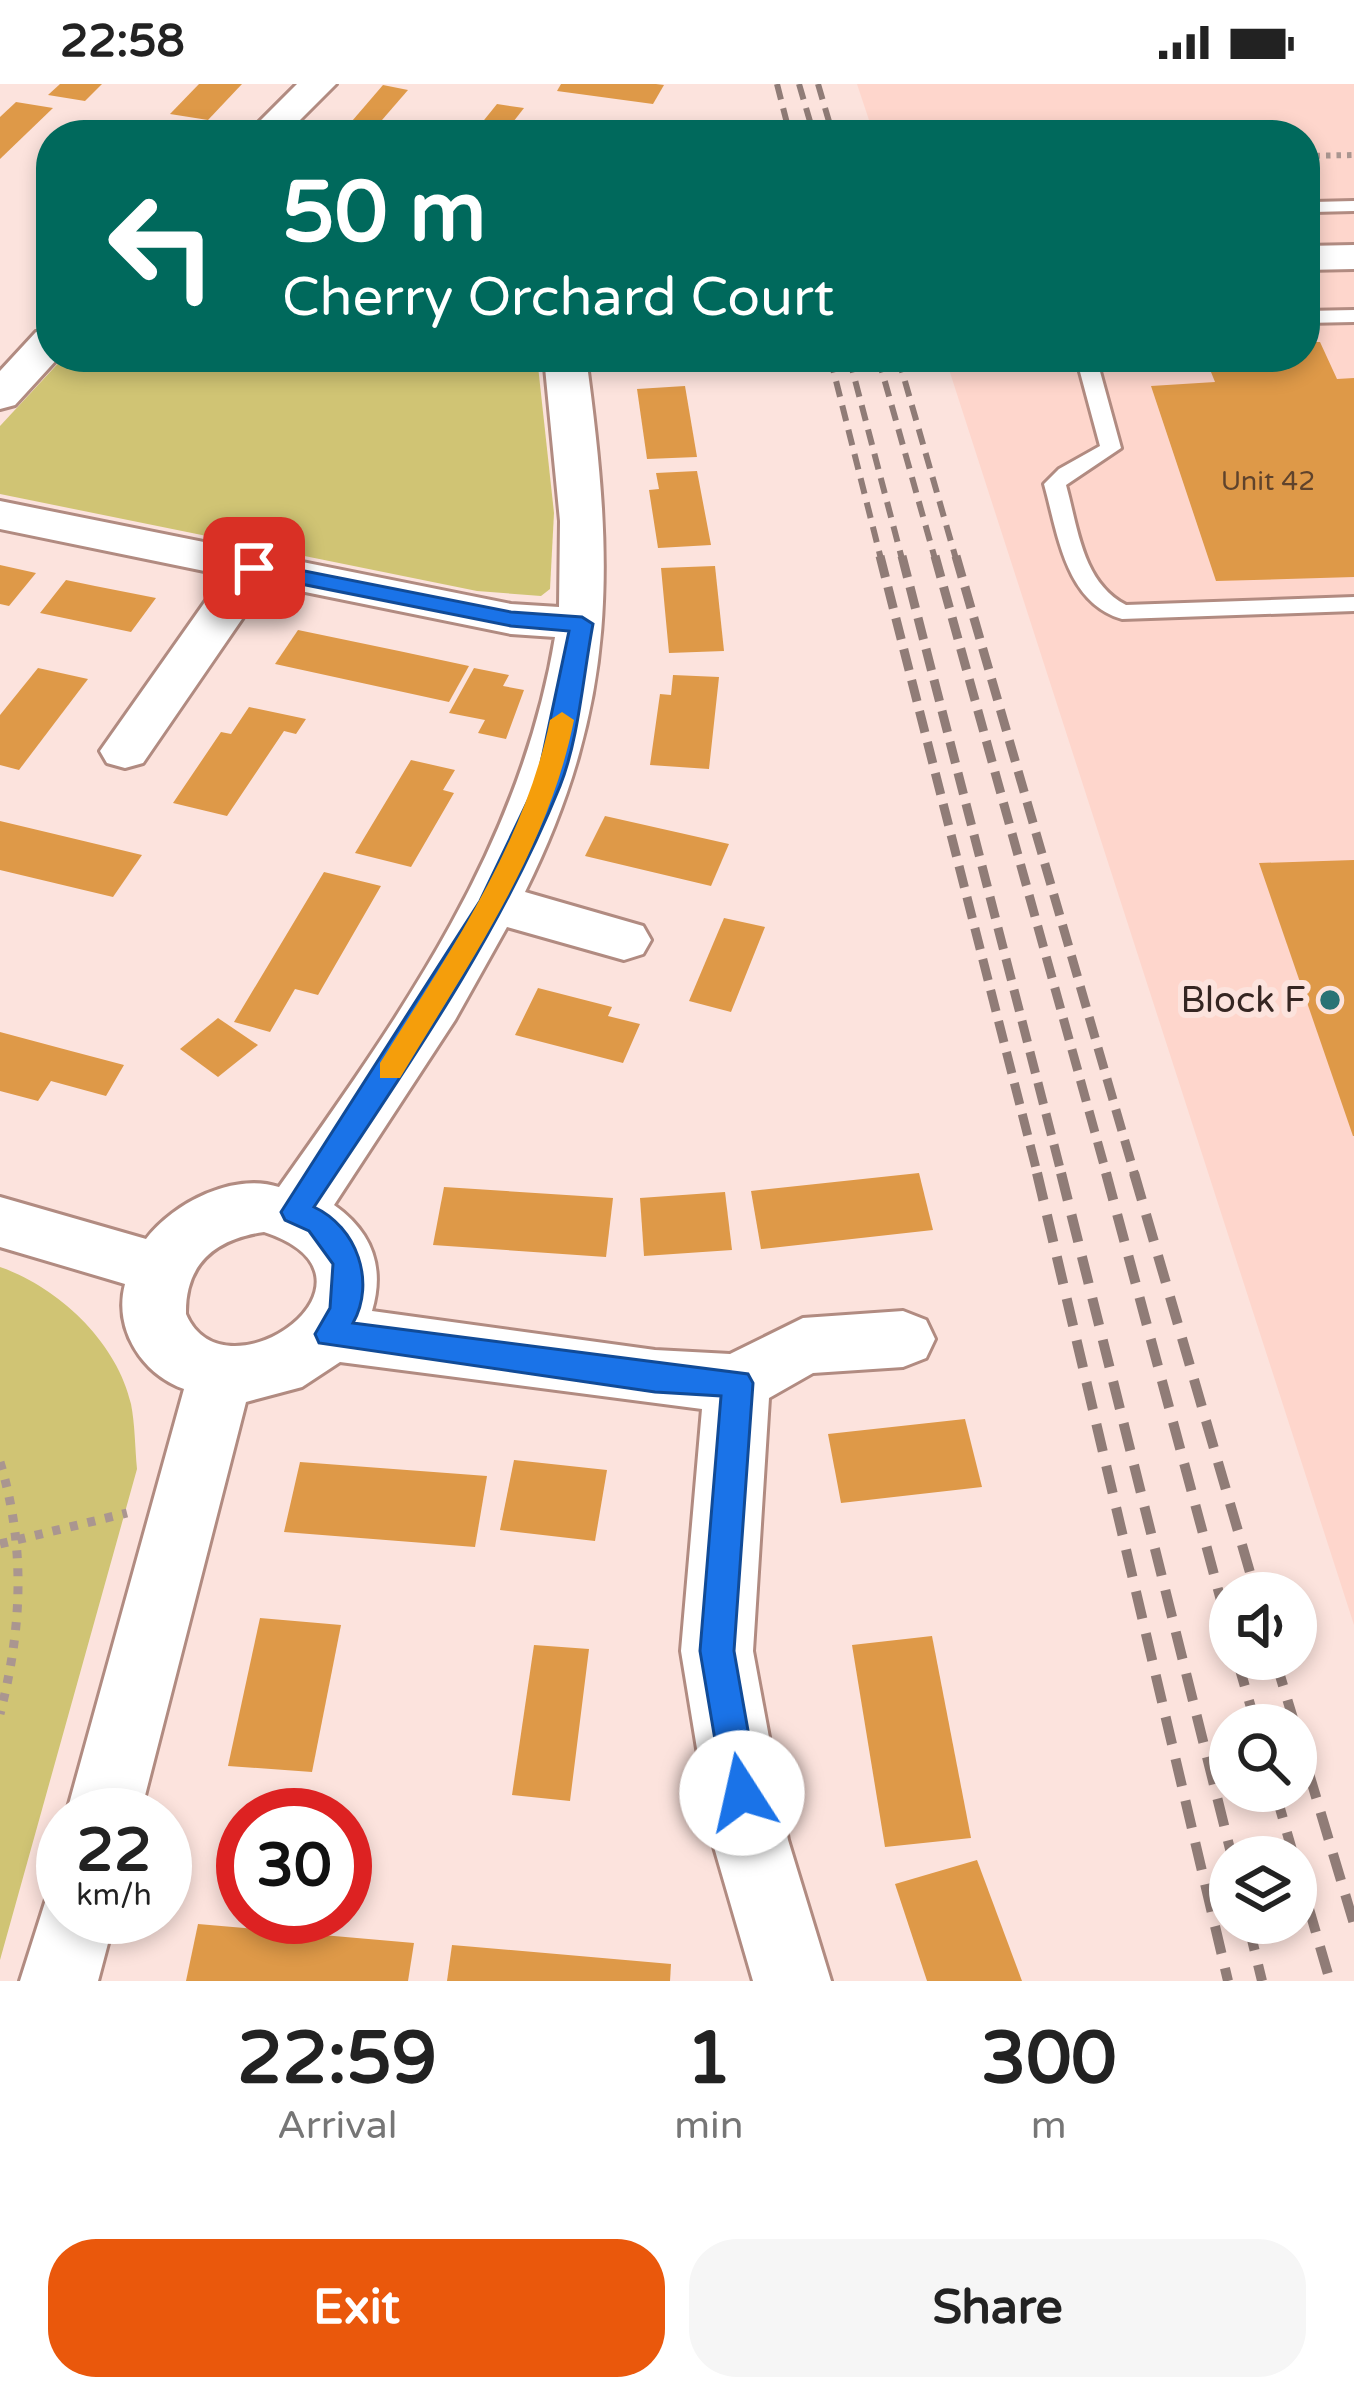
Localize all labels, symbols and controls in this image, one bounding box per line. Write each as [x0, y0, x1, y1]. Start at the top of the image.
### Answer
text: 22:58 [60, 15, 185, 69]
text: 50 m [282, 163, 486, 264]
icon: left [84, 168, 240, 324]
text: Cherry Orchard Court [282, 265, 834, 330]
house number: Unit 42 [1221, 465, 1315, 498]
pin [203, 517, 305, 619]
icon: arrive [221, 535, 287, 601]
place label: Block F [1180, 979, 1306, 1022]
marker: Block F [1317, 987, 1343, 1013]
map controls [1209, 1572, 1317, 1944]
button: sound [1209, 1572, 1317, 1680]
button: search [1209, 1704, 1317, 1812]
position arrow [679, 1730, 805, 1856]
speed limit sign: 30 [216, 1788, 372, 1944]
text: 22 [76, 1815, 152, 1887]
button: layers [1209, 1836, 1317, 1944]
text: km/h [76, 1877, 152, 1914]
text: 22:59 [237, 2016, 437, 2103]
text: 1 [686, 2016, 732, 2103]
text: 300 [981, 2016, 1117, 2103]
text: Arrival [277, 2102, 397, 2149]
text: min [674, 2102, 744, 2149]
text: m [1031, 2102, 1067, 2149]
button: Exit [48, 2239, 665, 2377]
button: Share [689, 2239, 1306, 2377]

